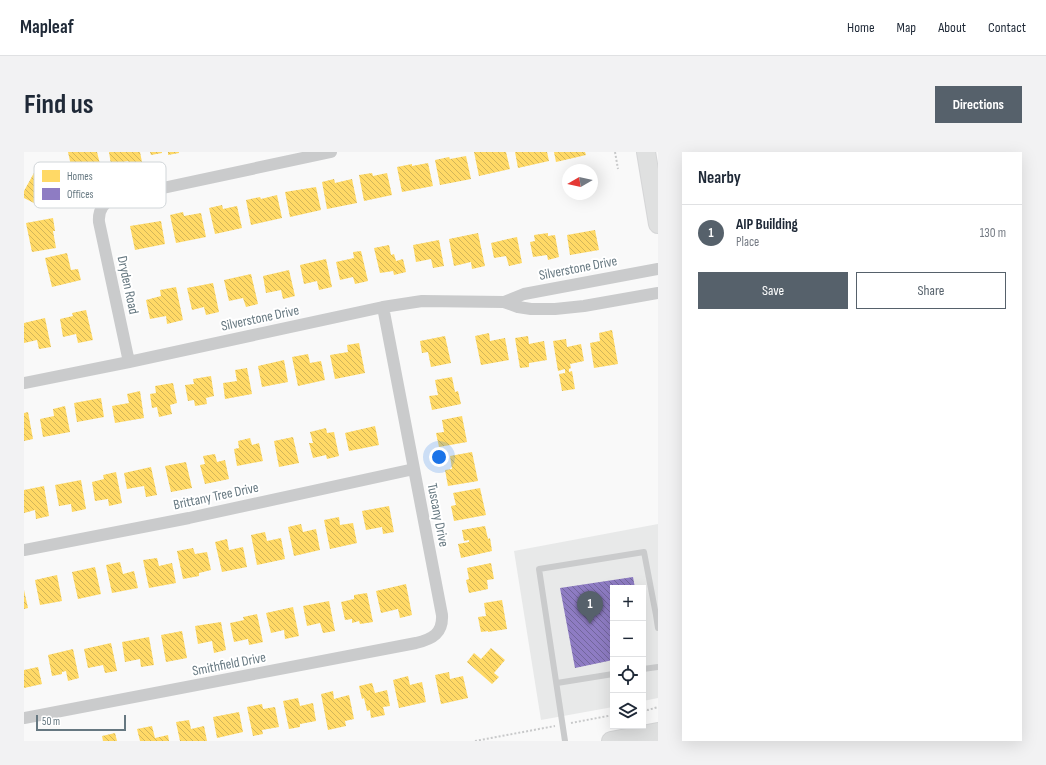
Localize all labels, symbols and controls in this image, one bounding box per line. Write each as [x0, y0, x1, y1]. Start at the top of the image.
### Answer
text: Mapleaf [20, 16, 74, 39]
text: Home [847, 19, 875, 36]
text: Map [897, 19, 916, 36]
text: About [938, 19, 966, 36]
text: Contact [988, 19, 1026, 36]
button: Directions [935, 86, 1022, 123]
text: Find us [24, 88, 93, 121]
legend [34, 162, 166, 208]
north arrow [562, 164, 598, 200]
text: Nearby [698, 168, 741, 188]
text: Homes [67, 170, 93, 183]
text: Offices [67, 188, 94, 201]
text: AIP Building [736, 215, 798, 234]
text: 1 [708, 225, 714, 241]
text: 130 m [980, 225, 1006, 241]
text: Place [736, 234, 759, 250]
street label: Silverstone Drive [537, 252, 619, 284]
street label: Dryden Road [114, 254, 143, 316]
button: Save [698, 272, 848, 309]
button: Share [856, 272, 1006, 309]
street label: Silverstone Drive [219, 301, 301, 335]
your location [429, 447, 449, 467]
street label: Brittany Tree Drive [172, 479, 260, 513]
street label: Tuscany Drive [424, 482, 452, 548]
map controls [610, 585, 646, 729]
button: + [610, 585, 646, 621]
pin: 1 [577, 591, 603, 624]
button: − [610, 621, 646, 657]
street label: Smithfield Drive [191, 649, 267, 679]
button: locate [610, 657, 646, 693]
button: layers [610, 693, 646, 729]
scale bar [36, 713, 126, 732]
text: 50 m [42, 715, 60, 728]

